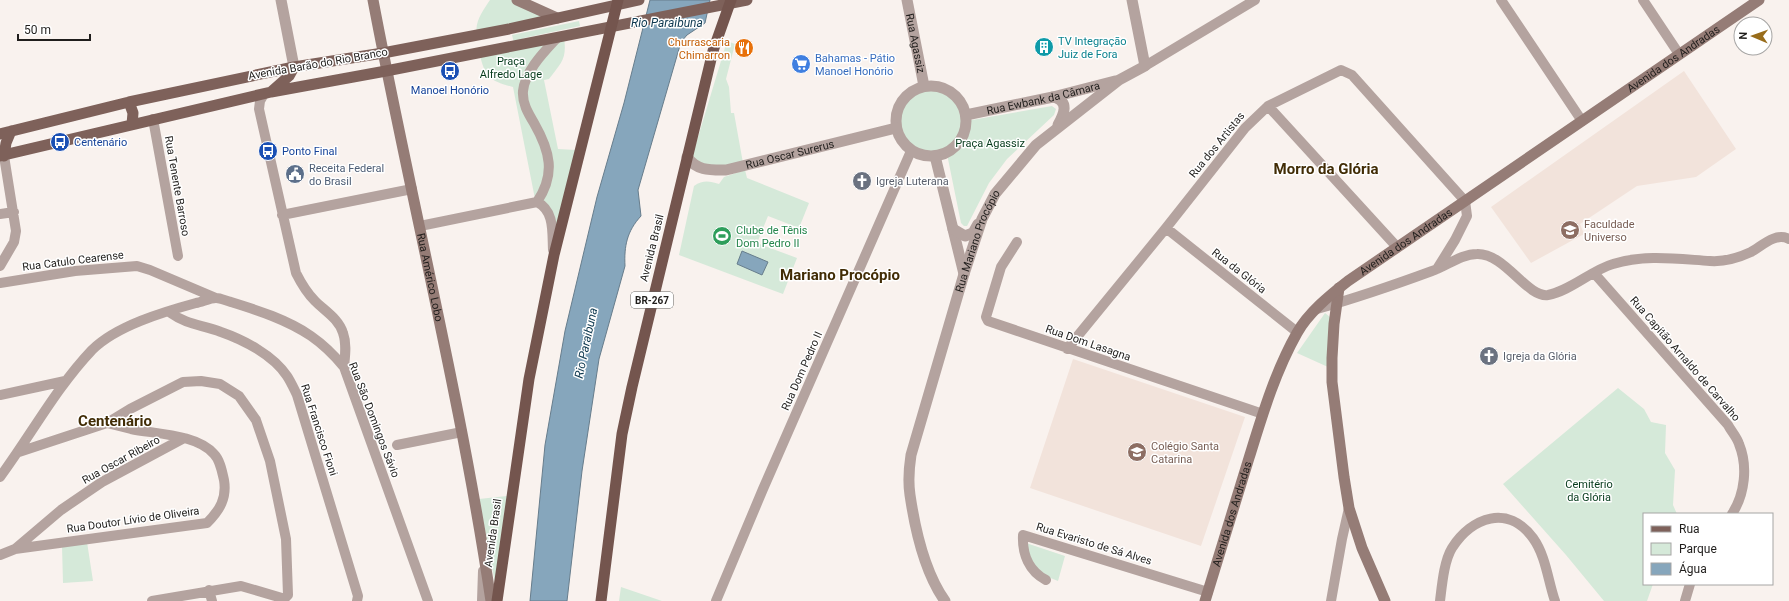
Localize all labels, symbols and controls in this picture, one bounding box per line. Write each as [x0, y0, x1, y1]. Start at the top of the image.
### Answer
street label: Rua Agassiz [903, 12, 928, 75]
scale bar [18, 16, 90, 42]
water label: Rio Paraibuna [631, 16, 703, 30]
north arrow [1733, 16, 1773, 56]
street label: Avenida dos Andradas [1624, 22, 1722, 95]
text: 50 m [24, 23, 51, 37]
text: N [1737, 31, 1750, 40]
place label: TV Integração Juiz de Fora [1058, 35, 1127, 61]
place label: Churrascaria Chimarron [668, 36, 730, 62]
building icon: TV Integração Juiz de Fora [1033, 36, 1055, 58]
restaurant icon: Churrascaria Chimarron [733, 37, 755, 59]
street label: Avenida Barão do Rio Branco [247, 45, 389, 83]
place label: Bahamas - Pátio Manoel Honório [815, 52, 895, 78]
supermarket icon: Bahamas - Pátio Manoel Honório [790, 53, 812, 75]
park label: Praça Alfredo Lage [480, 55, 542, 81]
bus stop icon: Manoel Honório [439, 60, 461, 82]
street label: Rua Ewbank da Câmara [985, 79, 1101, 117]
place label: Manoel Honório [411, 84, 489, 97]
street label: Rua dos Artistas [1187, 109, 1248, 180]
bus stop icon: Centenário [49, 131, 71, 153]
street label: Rua Tenente Barroso [162, 135, 192, 237]
place label: Centenário [74, 136, 127, 149]
street label: Rua Oscar Surerus [744, 137, 836, 171]
park label: Praça Agassiz [955, 137, 1025, 150]
bus stop icon: Ponto Final [257, 140, 279, 162]
place label: Ponto Final [282, 145, 337, 158]
district label: Morro da Glória [1274, 160, 1378, 178]
place label: Receita Federal do Brasil [309, 162, 384, 188]
public building icon: Receita Federal do Brasil [284, 163, 306, 185]
church icon: Igreja Luterana [851, 170, 873, 192]
place label: Igreja Luterana [876, 175, 949, 188]
street label: Rua Mariano Procópio [953, 187, 1003, 294]
street label: Avenida dos Andradas [1357, 205, 1455, 278]
street label: Avenida Brasil [637, 213, 667, 283]
place label: Faculdade Universo [1584, 218, 1635, 244]
school or university icon: Faculdade Universo [1559, 219, 1581, 241]
place label: Clube de Tênis Dom Pedro II [736, 224, 808, 250]
sports icon: Clube de Tênis Dom Pedro II [711, 225, 733, 247]
street label: Rua Américo Lobo [414, 232, 446, 323]
street label: Rua da Glória [1209, 246, 1269, 296]
street label: Rua Catulo Cearense [22, 248, 125, 274]
district label: Mariano Procópio [780, 266, 900, 284]
road number: BR-267 [631, 292, 673, 308]
street label: Rua Capitão Arnaldo de Carvalho [1627, 294, 1743, 424]
water label: Rio Paraibuna [572, 306, 600, 380]
street label: Rua Dom Lasagna [1044, 322, 1132, 364]
street label: Rua Dom Pedro II [779, 330, 825, 412]
church icon: Igreja da Glória [1478, 345, 1500, 367]
place label: Igreja da Glória [1503, 350, 1577, 363]
street label: Rua São Domingos Sávio [346, 360, 402, 480]
street label: Rua Francisco Fioni [298, 382, 340, 478]
district label: Centenário [78, 412, 152, 430]
street label: Rua Oscar Ribeiro [80, 433, 162, 487]
place label: Colégio Santa Catarina [1151, 440, 1219, 466]
school or university icon: Colégio Santa Catarina [1126, 441, 1148, 463]
street label: Avenida dos Andradas [1210, 459, 1254, 568]
park label: Cemitério da Glória [1565, 478, 1613, 504]
street label: Avenida Brasil [482, 498, 504, 568]
street label: Rua Doutor Lívio de Oliveira [66, 504, 200, 536]
legend [1643, 513, 1773, 585]
street label: Rua Evaristo de Sá Alves [1035, 520, 1154, 568]
text: Rua [1679, 522, 1700, 536]
text: Parque [1679, 542, 1717, 556]
text: Água [1679, 561, 1707, 576]

